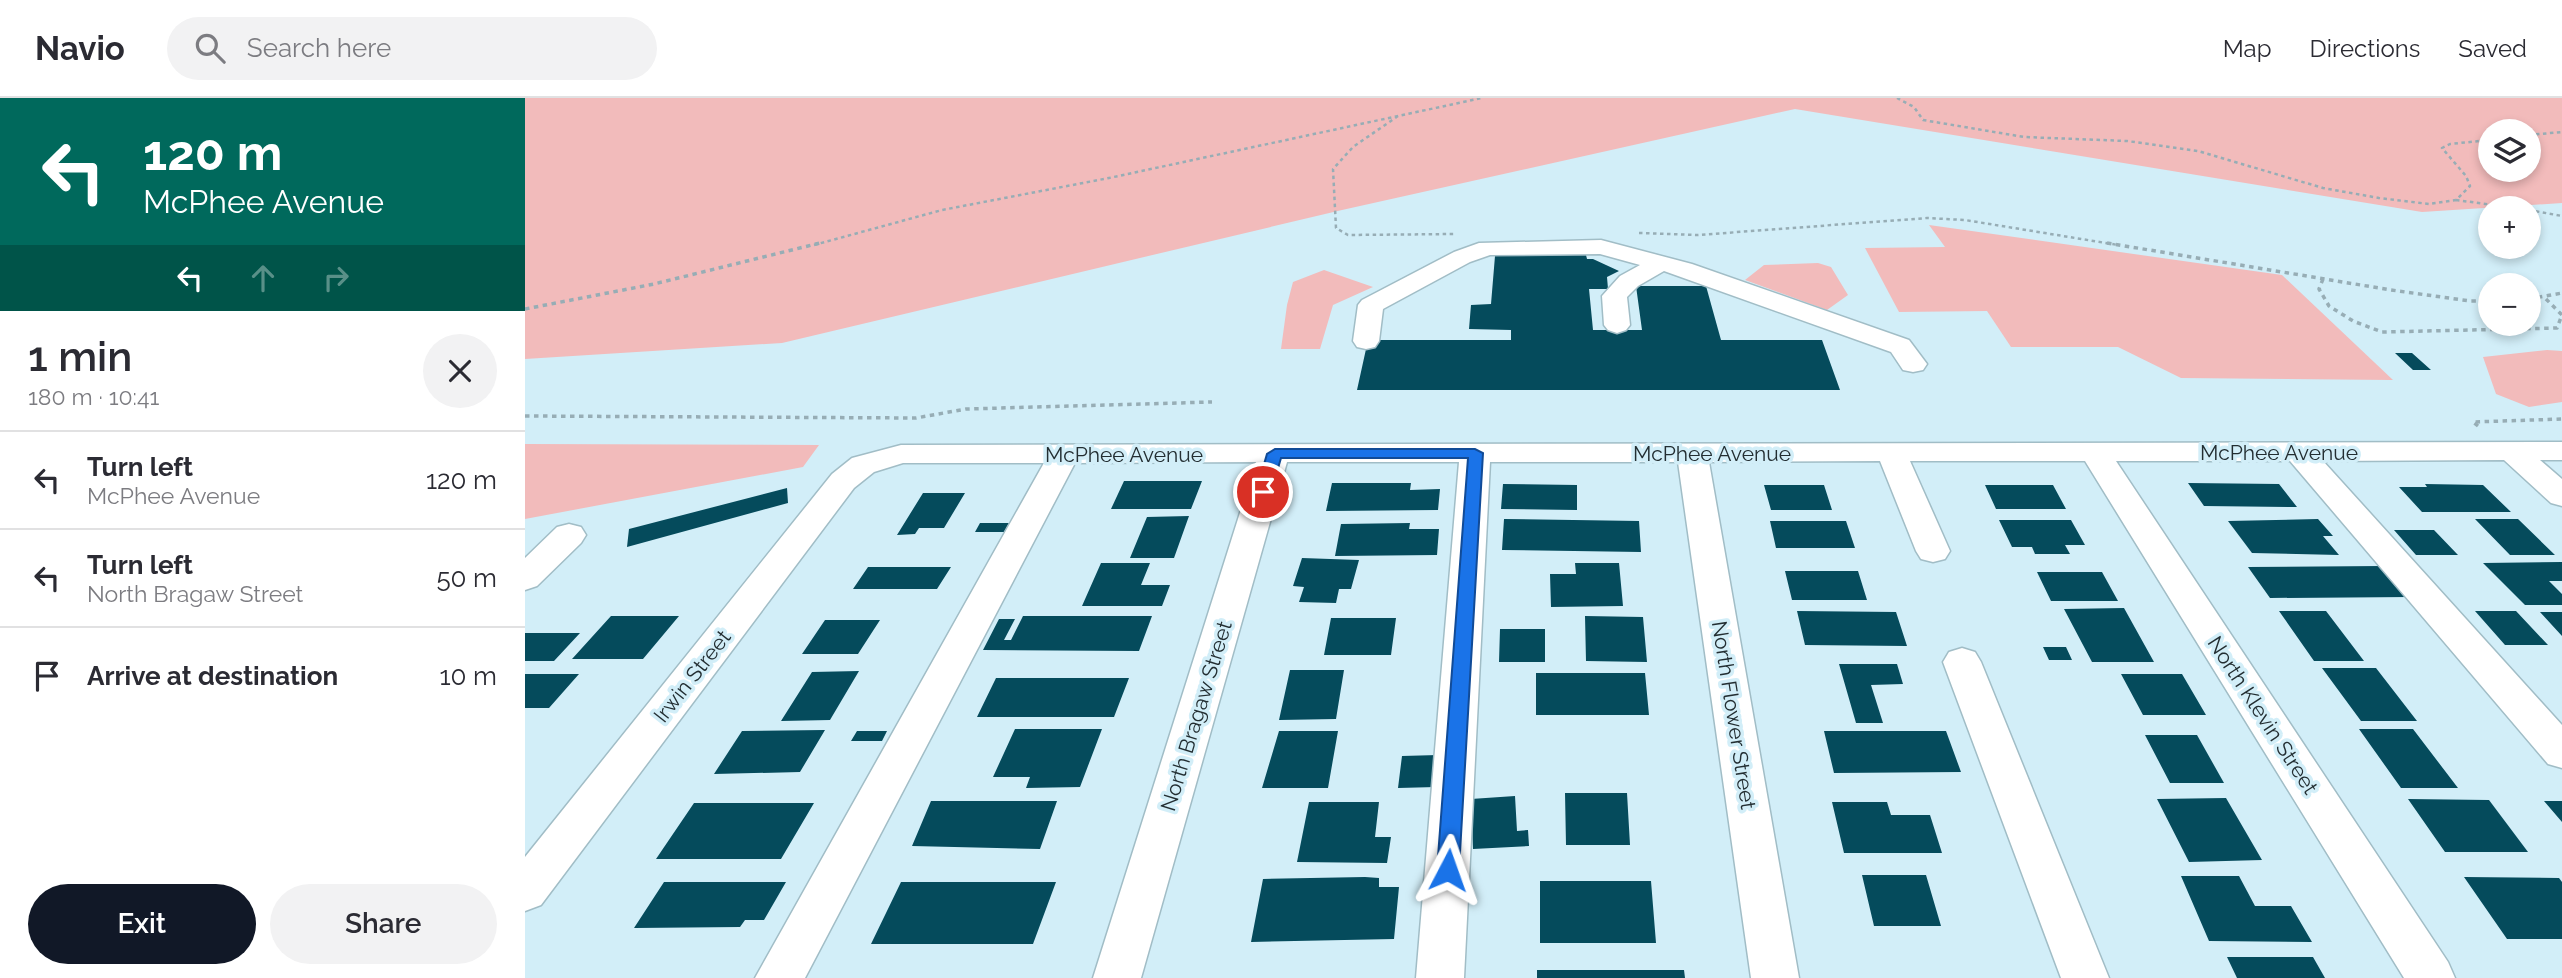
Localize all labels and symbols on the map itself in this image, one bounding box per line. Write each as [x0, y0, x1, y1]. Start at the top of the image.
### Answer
street label: McPhee Avenue [2200, 440, 2358, 465]
street label: McPhee Avenue [1633, 441, 1791, 466]
street label: McPhee Avenue [1045, 442, 1203, 467]
pin [1233, 462, 1293, 522]
street label: North Bragaw Street [1155, 618, 1237, 814]
street label: North Flower Street [1707, 619, 1761, 811]
street label: Irwin Street [648, 625, 736, 727]
street label: North Klevin Street [2203, 631, 2323, 799]
position arrow [1411, 833, 1485, 907]

